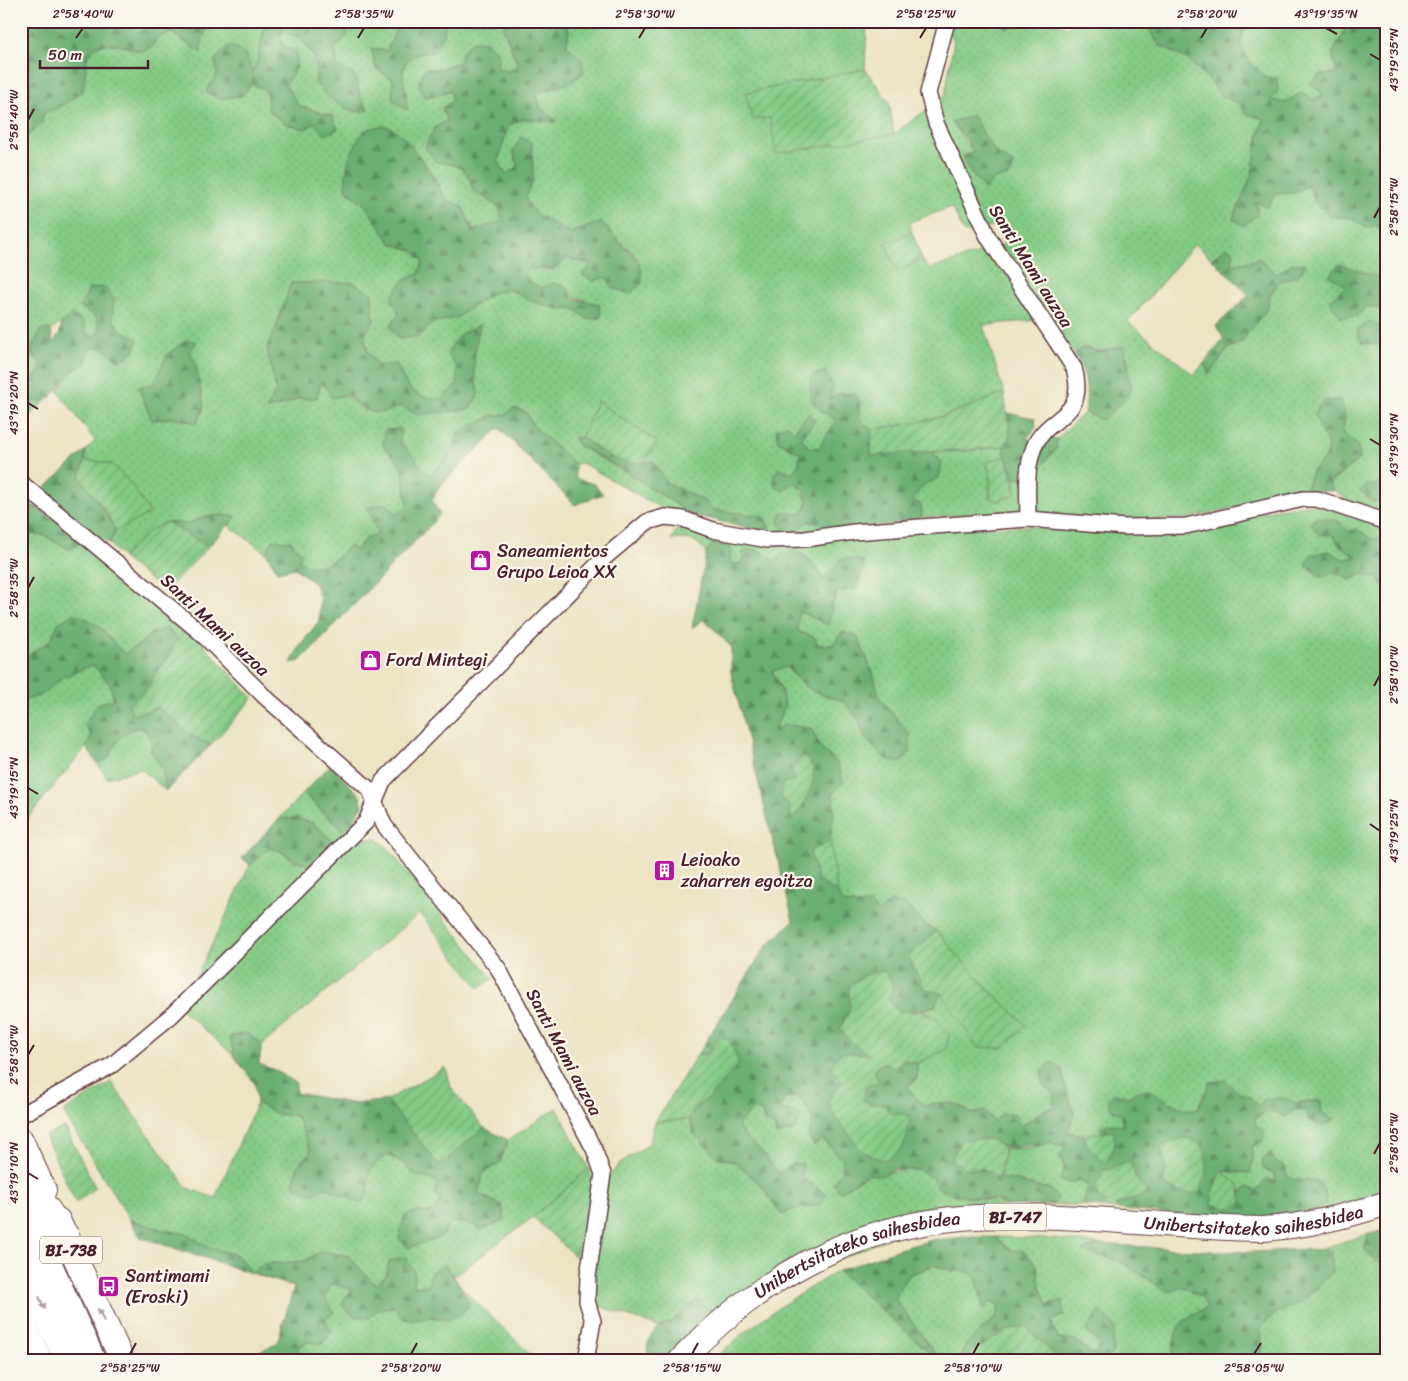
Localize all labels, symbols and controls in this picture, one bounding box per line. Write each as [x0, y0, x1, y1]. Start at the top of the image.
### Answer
text: 2°58'40"W [53, 3, 114, 25]
text: 2°58'35"W [334, 3, 394, 25]
text: 2°58'30"W [615, 3, 675, 25]
text: 2°58'25"W [896, 3, 957, 25]
text: 2°58'20"W [1177, 3, 1238, 25]
text: 43°19'35"N [1294, 3, 1358, 25]
text: 43°19'35"N [1383, 28, 1405, 92]
scale bar [40, 38, 148, 70]
text: 50 m [48, 42, 83, 68]
text: 2°58'40"W [3, 89, 25, 150]
text: 2°58'15"W [1383, 177, 1405, 236]
street label: Santi Mami auzoa [980, 198, 1082, 335]
text: 43°19'20"N [3, 370, 25, 435]
text: 43°19'30"N [1383, 412, 1405, 477]
place label: Saneamientos Grupo Leioa XX [497, 535, 617, 588]
shop icon: Saneamientos Grupo Leioa XX [469, 549, 493, 573]
text: 2°58'35"W [3, 558, 25, 618]
street label: Santi Mami auzoa [153, 565, 278, 685]
place label: Ford Mintegi [386, 644, 488, 676]
text: 2°58'10"W [1383, 645, 1405, 704]
shop icon: Ford Mintegi [358, 648, 382, 672]
text: 43°19'15"N [3, 756, 25, 819]
text: 43°19'25"N [1383, 798, 1405, 863]
place label: Leioako zaharren egoitza [680, 844, 813, 897]
building icon: Leioako zaharren egoitza [653, 858, 677, 882]
street label: Santi Mami auzoa [517, 982, 612, 1123]
text: 2°58'30"W [3, 1025, 25, 1085]
text: 2°58'05"W [1383, 1112, 1405, 1173]
text: 43°19'10"N [3, 1141, 25, 1204]
street label: Unibertsitateko saihesbidea [1143, 1195, 1367, 1245]
street label: Unibertsitateko saihesbidea [747, 1202, 962, 1308]
road number: BI-747 [984, 1204, 1046, 1230]
road number: BI-738 [40, 1236, 102, 1264]
place label: Santimami (Eroski) [125, 1260, 211, 1313]
bus stop icon: Santimami (Eroski) [97, 1274, 121, 1298]
one-way arrow [38, 1296, 46, 1310]
one-way arrow [97, 1308, 105, 1322]
text: 2°58'25"W [100, 1357, 161, 1379]
text: 2°58'20"W [381, 1357, 442, 1379]
text: 2°58'15"W [663, 1357, 722, 1379]
text: 2°58'10"W [944, 1357, 1003, 1379]
text: 2°58'05"W [1224, 1357, 1285, 1379]

